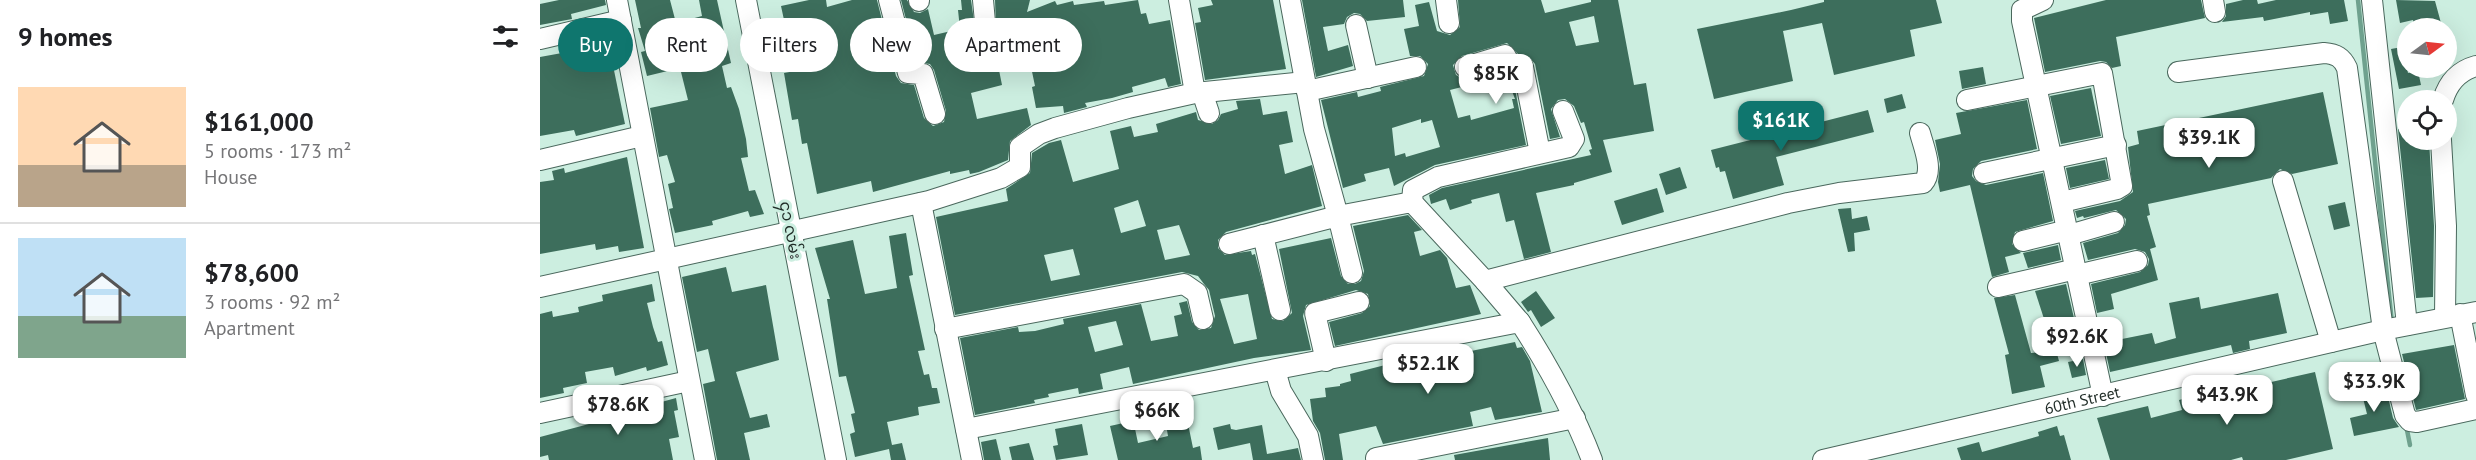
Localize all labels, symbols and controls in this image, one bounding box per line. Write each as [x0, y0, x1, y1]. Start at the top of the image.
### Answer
chip: Buy [558, 18, 633, 72]
chip: Rent [645, 18, 728, 72]
chip: Filters [740, 18, 838, 72]
chip: New [850, 18, 932, 72]
chip: Apartment [944, 18, 1082, 72]
north arrow [2397, 18, 2457, 78]
map controls [2397, 18, 2457, 150]
text: 9 homes [18, 20, 113, 53]
icon: filters [489, 20, 522, 53]
pin: $85K [1460, 54, 1532, 105]
text: $85K [1473, 60, 1519, 86]
button: locate [2397, 90, 2457, 150]
pin: $161K [1739, 101, 1823, 152]
text: $161,000 [204, 105, 314, 138]
text: $161K [1752, 107, 1810, 133]
icon: home [66, 111, 138, 183]
pin: $39.1K [2160, 118, 2258, 169]
text: $39.1K [2178, 124, 2240, 150]
text: 5 rooms · 173 m² [204, 138, 351, 164]
text: House [204, 164, 258, 190]
street label: ၄၁ လမ်း [772, 199, 807, 261]
text: $78,600 [204, 256, 299, 289]
icon: home [66, 262, 138, 334]
text: 3 rooms · 92 m² [204, 289, 340, 315]
text: Apartment [204, 315, 295, 341]
pin: $92.6K [2028, 317, 2126, 368]
text: $92.6K [2046, 323, 2108, 349]
pin: $52.1K [1379, 344, 1477, 395]
text: $52.1K [1397, 350, 1459, 376]
pin: $33.9K [2325, 362, 2423, 413]
text: $33.9K [2343, 368, 2405, 394]
pin: $43.9K [2178, 375, 2276, 426]
street label: 60th Street [2042, 381, 2122, 418]
text: $43.9K [2196, 381, 2258, 407]
pin: $78.6K [569, 385, 667, 436]
text: $78.6K [587, 391, 649, 417]
pin: $66K [1121, 391, 1193, 442]
text: $66K [1134, 397, 1180, 423]

